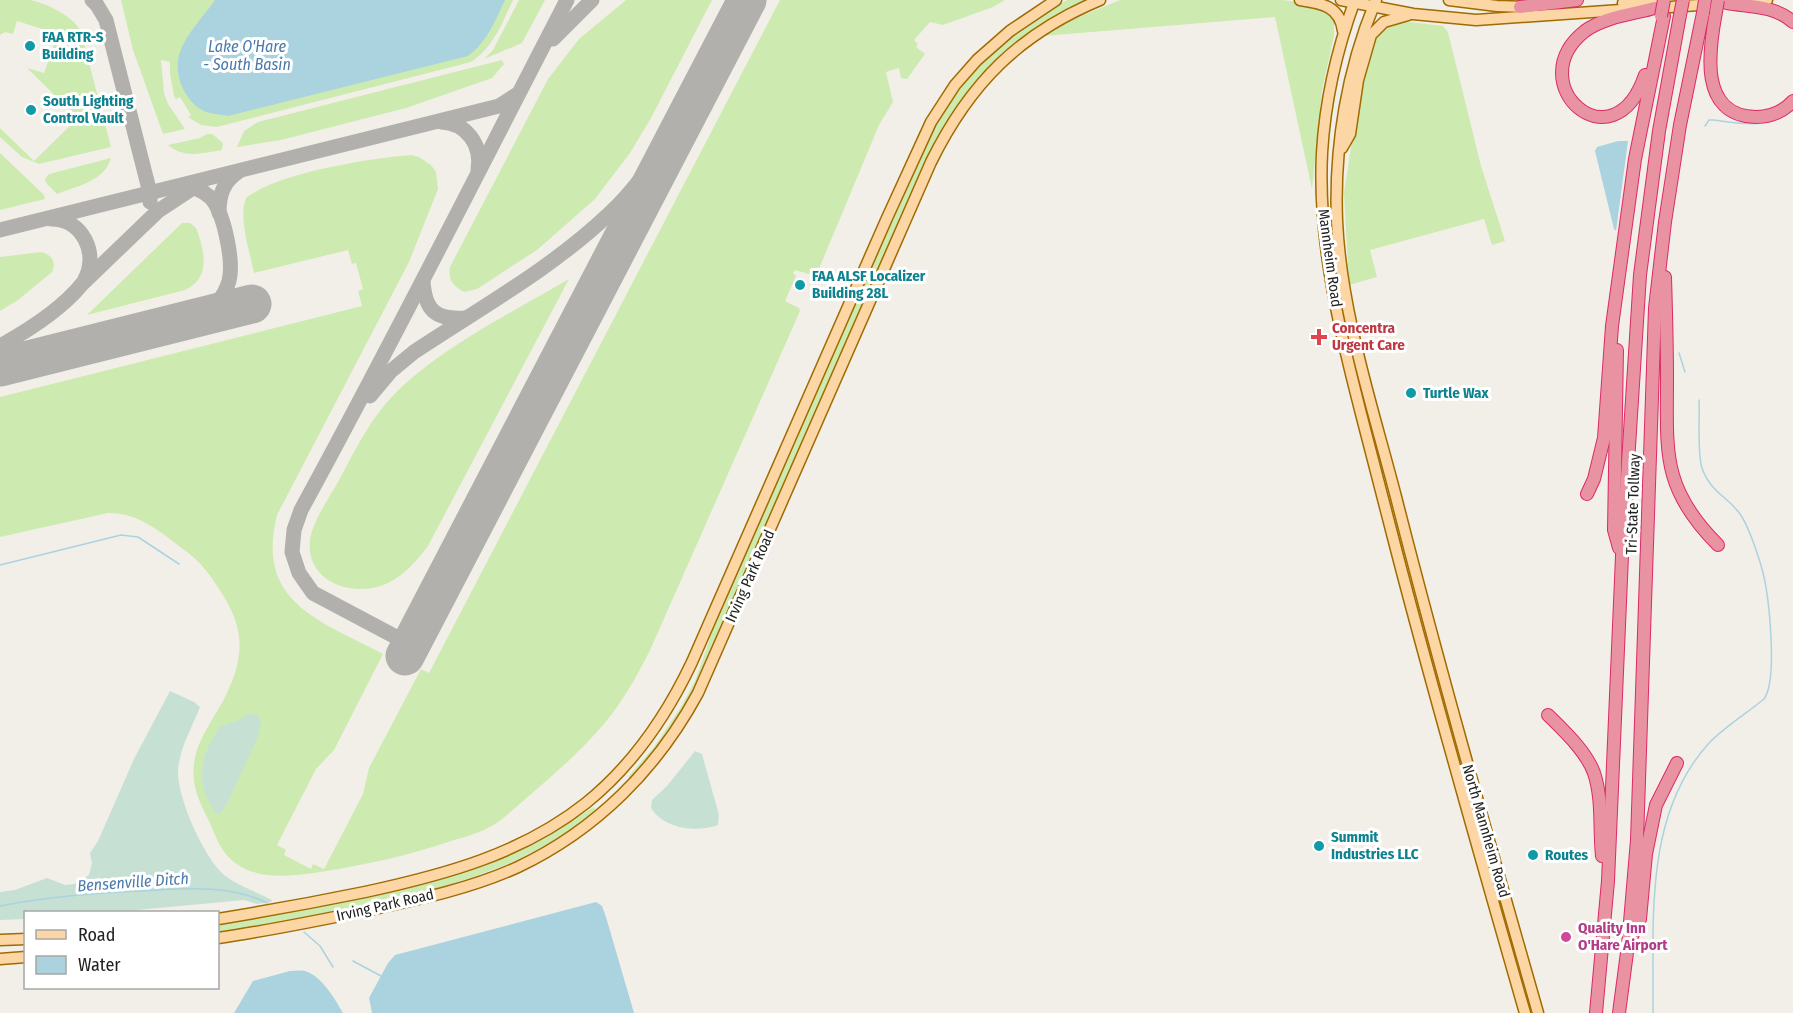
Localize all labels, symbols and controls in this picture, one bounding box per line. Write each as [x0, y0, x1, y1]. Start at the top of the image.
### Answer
place label: FAA RTR-S Building [42, 28, 104, 63]
water label: Lake O'Hare - South Basin [203, 37, 291, 74]
marker: FAA RTR-S Building [23, 39, 37, 53]
place label: South Lighting Control Vault [43, 92, 134, 127]
marker: South Lighting Control Vault [24, 103, 38, 117]
street label: Mannheim Road [1314, 208, 1346, 308]
place label: FAA ALSF Localizer Building 28L [812, 267, 926, 302]
marker: FAA ALSF Localizer Building 28L [793, 278, 807, 292]
place label: Concentra Urgent Care [1332, 319, 1405, 354]
marker: Concentra Urgent Care [1310, 328, 1328, 346]
place label: Turtle Wax [1423, 384, 1489, 402]
marker: Turtle Wax [1404, 386, 1418, 400]
street label: Tri-State Tollway [1622, 453, 1644, 555]
street label: Irving Park Road [722, 527, 778, 625]
street label: North Mannheim Road [1458, 762, 1514, 900]
place label: Summit Industries LLC [1331, 828, 1419, 863]
marker: Summit Industries LLC [1312, 839, 1326, 853]
place label: Routes [1545, 846, 1589, 864]
marker: Routes [1526, 848, 1540, 862]
water label: Bensenville Ditch [77, 869, 189, 895]
street label: Irving Park Road [335, 885, 435, 925]
legend [24, 911, 219, 989]
place label: Quality Inn O'Hare Airport [1578, 919, 1668, 954]
text: Road [78, 924, 115, 946]
marker: Quality Inn O'Hare Airport [1559, 930, 1573, 944]
text: Water [78, 954, 121, 976]

